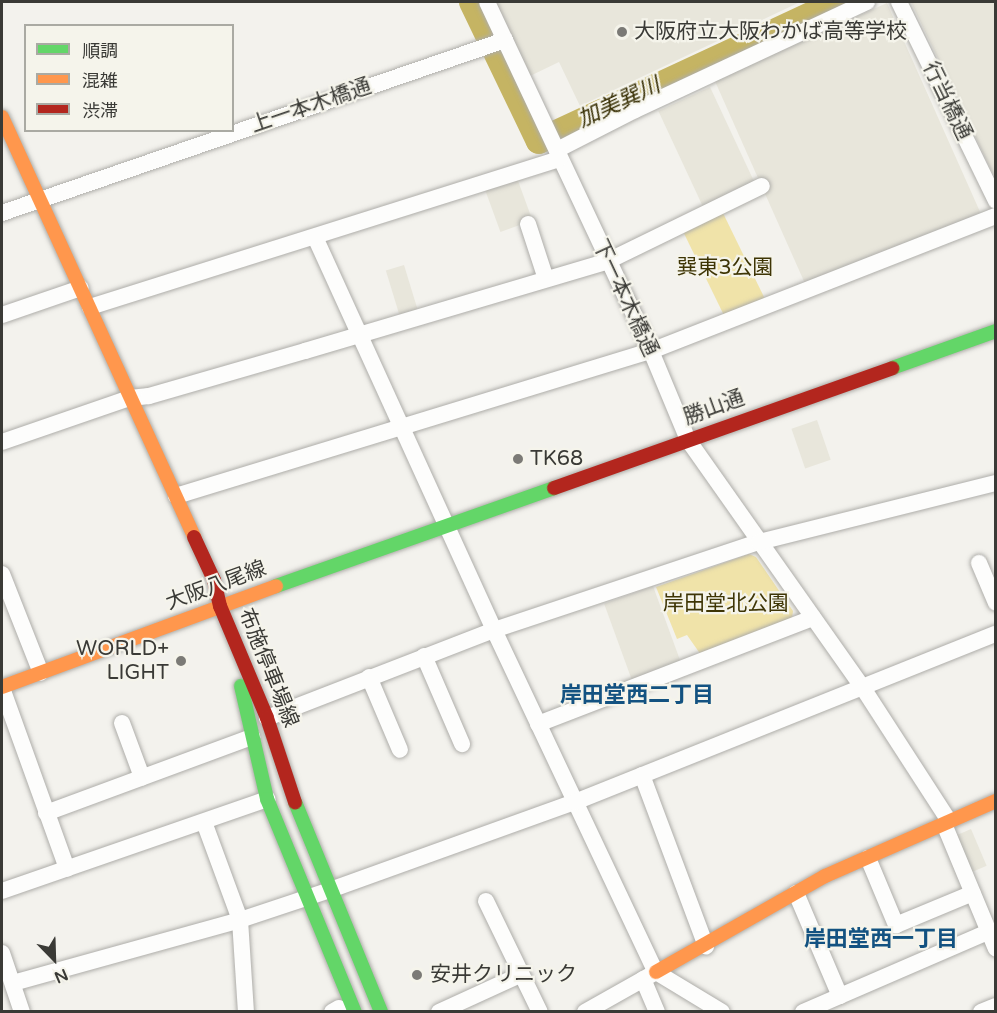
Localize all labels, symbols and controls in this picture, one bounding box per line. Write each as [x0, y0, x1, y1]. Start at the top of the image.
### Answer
place label: 大阪府立大阪わかば高等学校 [634, 19, 907, 45]
legend [24, 24, 234, 132]
marker: 大阪府立大阪わかば高等学校 [615, 25, 629, 39]
text: 順調 [82, 40, 118, 62]
street label: 行当橋通 [917, 58, 977, 144]
text: 混雑 [82, 70, 118, 92]
water label: 加美巽川 [574, 72, 664, 134]
street label: 上一本木橋通 [247, 74, 375, 138]
text: 渋滞 [82, 100, 118, 122]
street label: 下一本木橋通 [587, 236, 663, 360]
park label: 巽東3公園 [676, 255, 774, 281]
street label: 勝山通 [680, 385, 748, 431]
place label: TK68 [530, 446, 583, 472]
marker: TK68 [511, 452, 525, 466]
street label: 大阪八尾線 [162, 556, 270, 616]
park label: 岸田堂北公園 [663, 591, 789, 617]
street label: 布施停車場線 [233, 605, 303, 731]
place label: WORLD+ LIGHT [76, 636, 169, 686]
marker: WORLD+ LIGHT [174, 654, 188, 668]
district label: 岸田堂西二丁目 [560, 683, 714, 709]
district label: 岸田堂西一丁目 [804, 927, 958, 953]
north arrow [24, 929, 84, 989]
place label: 安井クリニック [430, 962, 577, 988]
text: N [51, 964, 71, 987]
marker: 安井クリニック [408, 966, 426, 984]

